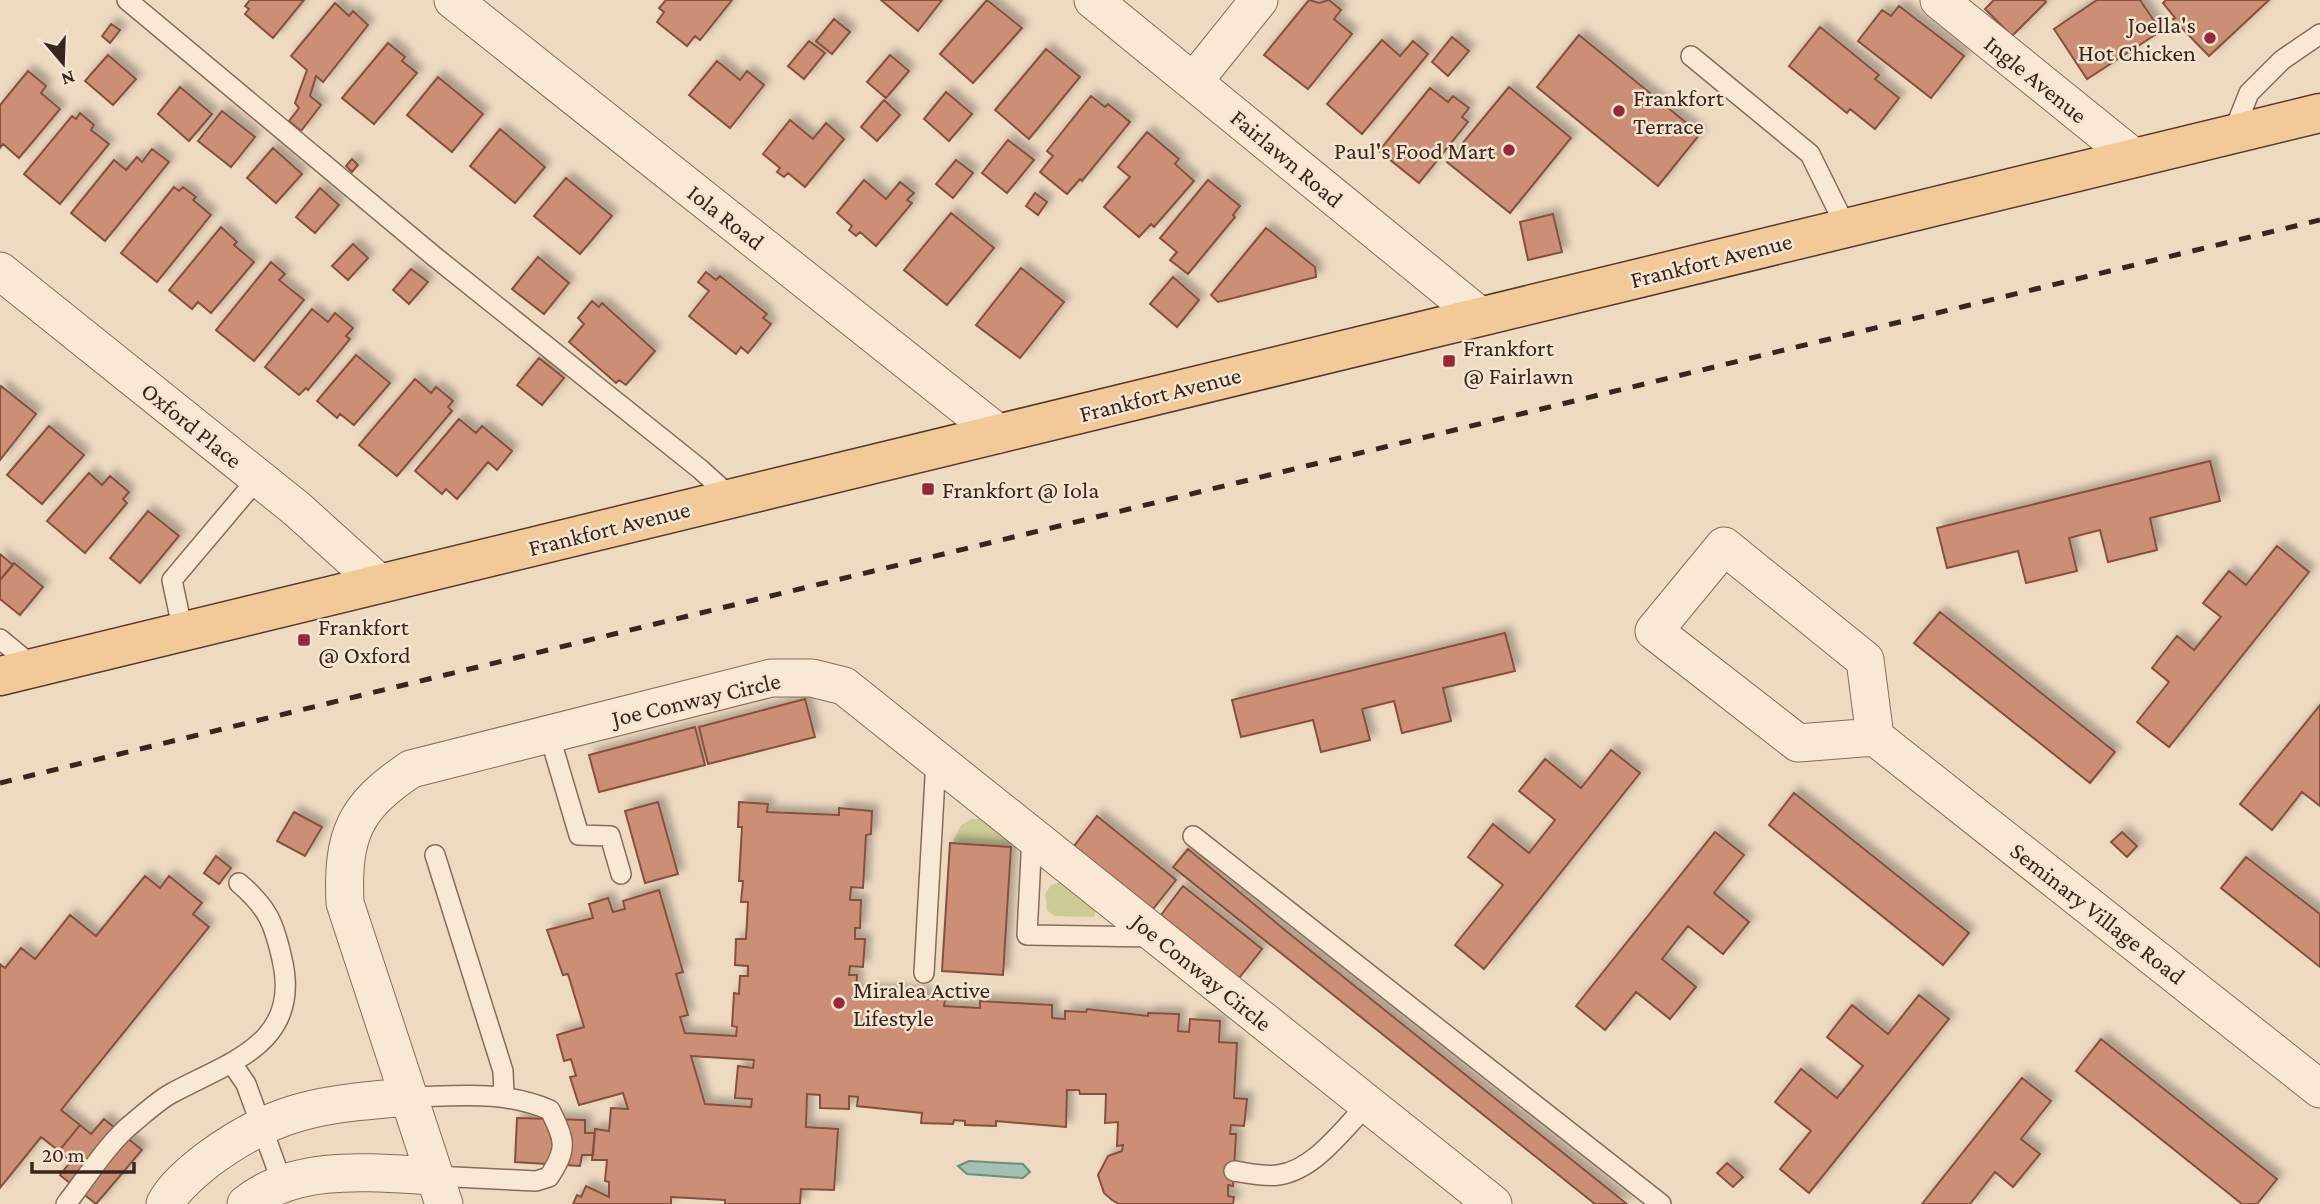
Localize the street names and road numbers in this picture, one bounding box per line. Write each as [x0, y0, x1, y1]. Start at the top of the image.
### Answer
street label: Ingle Avenue [1979, 30, 2093, 128]
street label: Fairlawn Road [1225, 103, 1349, 213]
street label: Iola Road [682, 179, 770, 255]
street label: Frankfort Avenue [1627, 227, 1795, 293]
street label: Frankfort Avenue [1076, 361, 1244, 427]
street label: Oxford Place [136, 376, 248, 474]
street label: Frankfort Avenue [525, 495, 693, 561]
street label: Joe Conway Circle [607, 666, 783, 732]
street label: Seminary Village Road [2005, 836, 2191, 990]
street label: Joe Conway Circle [1125, 906, 1277, 1037]

